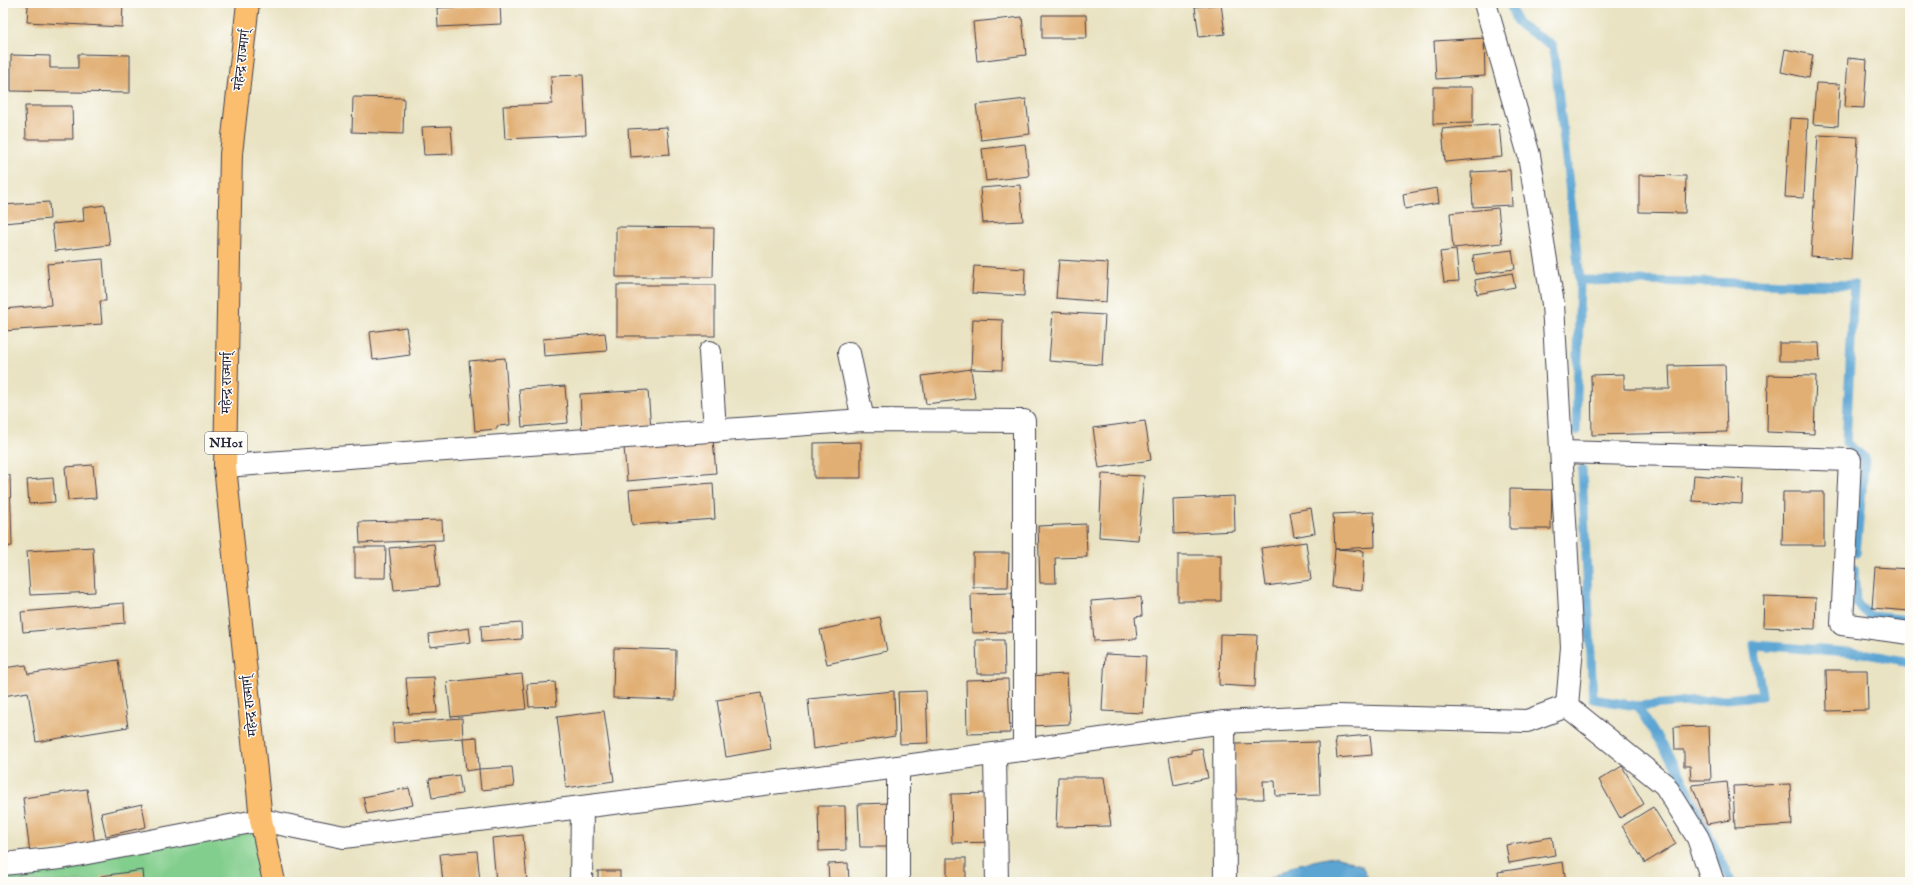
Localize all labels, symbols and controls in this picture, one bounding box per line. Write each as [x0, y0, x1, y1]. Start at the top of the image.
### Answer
street label: महेन्द्र राज्मार्ग् [228, 27, 255, 93]
street label: महेन्द्र राज्मार्ग् [216, 350, 237, 415]
road number: NH01 [205, 432, 247, 454]
street label: महेन्द्र राज्मार्ग् [237, 673, 262, 739]

